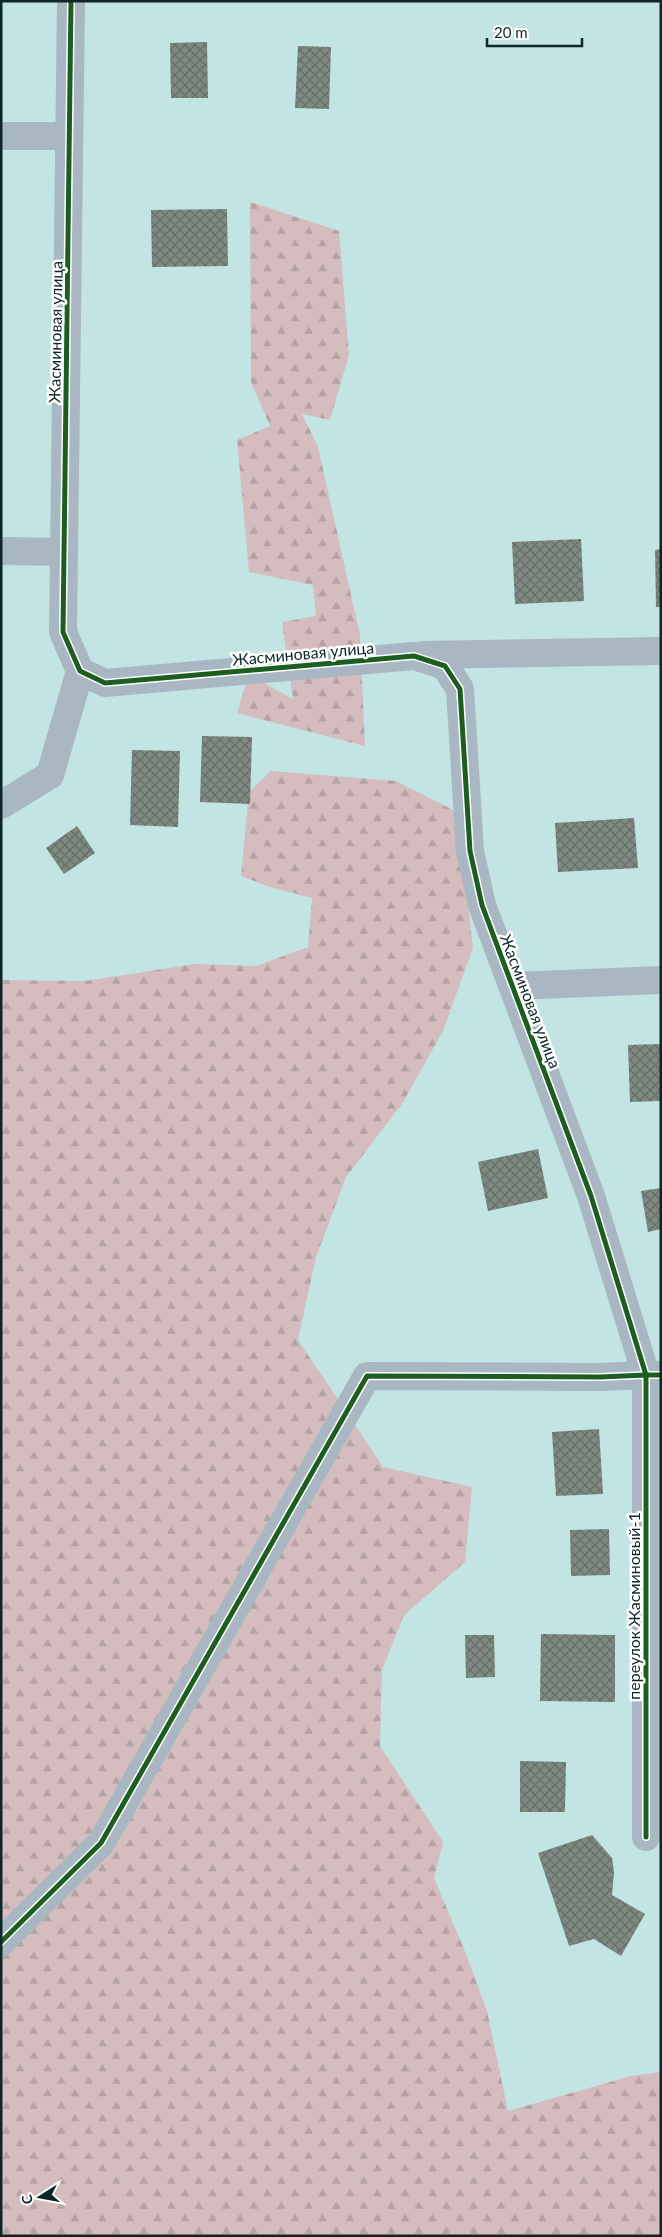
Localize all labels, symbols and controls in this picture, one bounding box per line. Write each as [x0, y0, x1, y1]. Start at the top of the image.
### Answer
scale bar [487, 15, 582, 47]
text: 20 m [494, 23, 528, 41]
street label: Жасминовая улица [44, 261, 66, 403]
street label: Жасминовая улица [231, 637, 375, 669]
street label: Жасминовая улица [497, 931, 565, 1071]
street label: переулок Жасминовый-1 [624, 1512, 643, 1700]
north arrow [15, 2172, 65, 2222]
text: С [17, 2193, 36, 2206]

